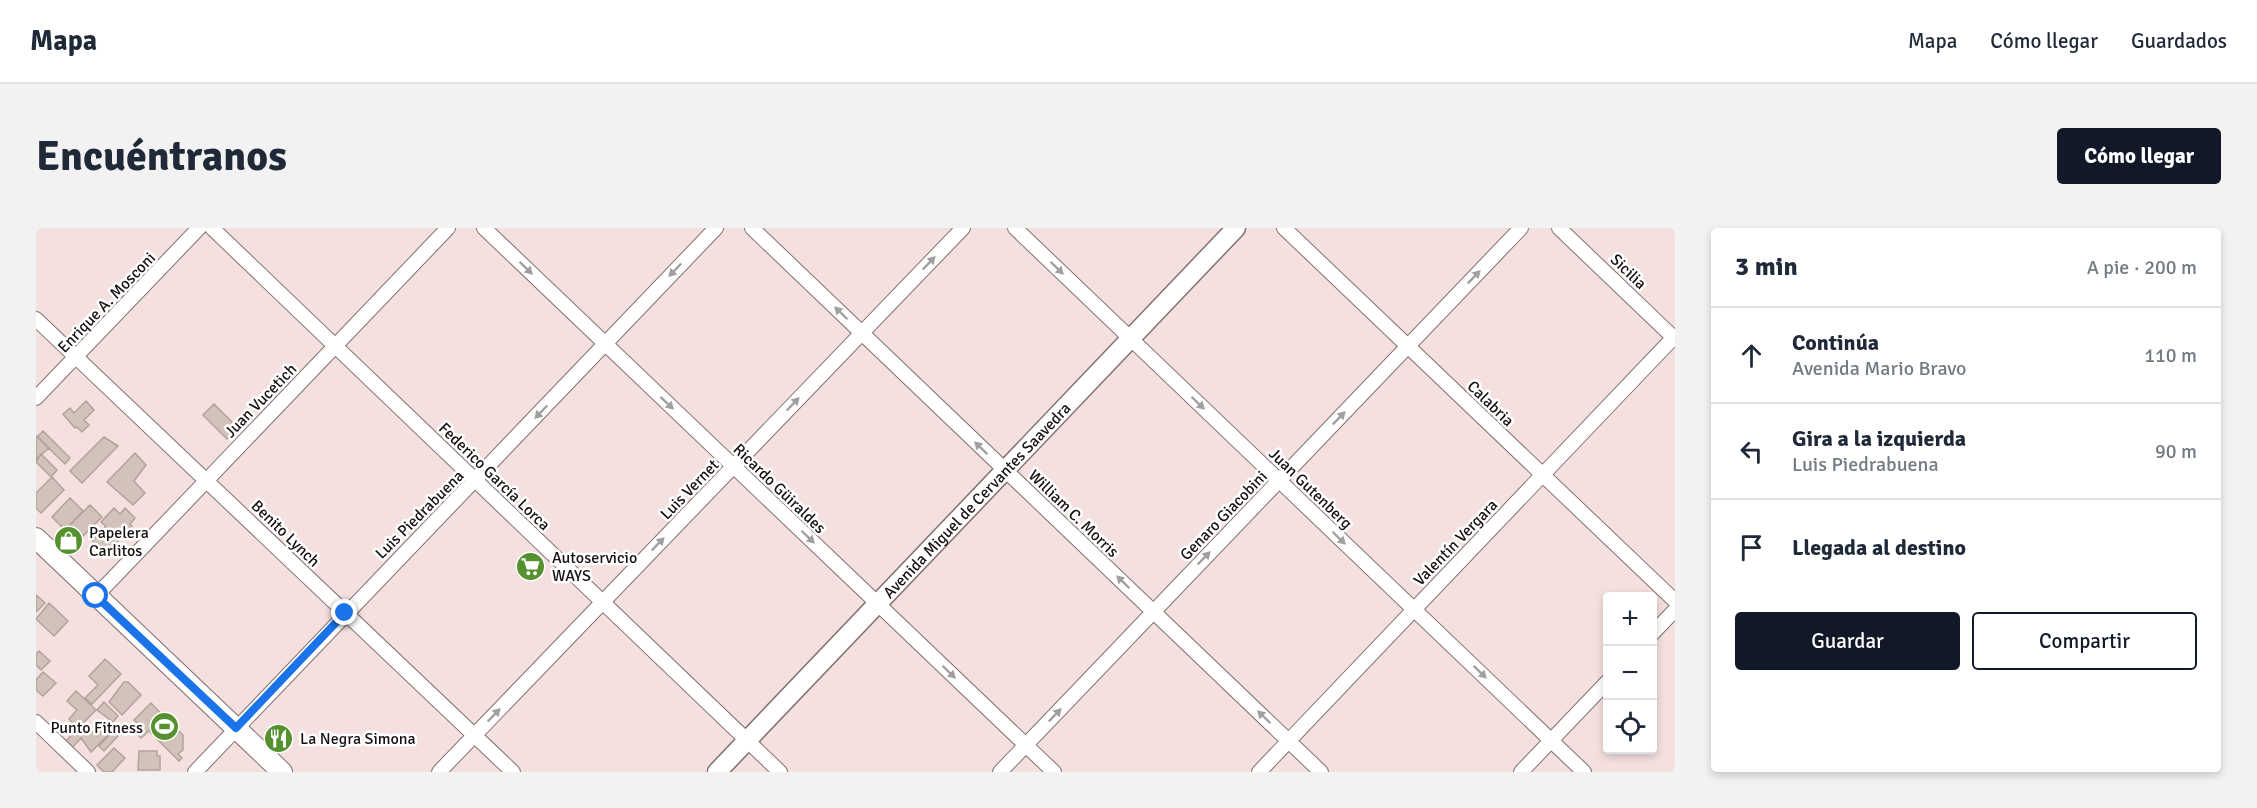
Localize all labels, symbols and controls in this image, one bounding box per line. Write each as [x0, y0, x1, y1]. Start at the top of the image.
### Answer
text: Mapa [30, 24, 97, 58]
text: Mapa [1908, 28, 1957, 54]
text: Cómo llegar [1990, 28, 2098, 54]
text: Guardados [2131, 28, 2227, 54]
button: Cómo llegar [2057, 128, 2221, 184]
text: Encuéntranos [36, 131, 287, 182]
street label: Enrique A. Mosconi [54, 248, 160, 357]
street label: Sicilia [1606, 250, 1650, 294]
text: 3 min [1735, 251, 1798, 283]
text: A pie · 200 m [2087, 255, 2197, 280]
one-way arrow [921, 257, 935, 271]
one-way arrow [518, 261, 532, 275]
one-way arrow [1049, 261, 1063, 275]
one-way arrow [669, 263, 683, 277]
one-way arrow [1467, 269, 1481, 284]
one-way arrow [834, 306, 848, 320]
text: Continúa [1792, 329, 1879, 356]
icon: ahead [1735, 339, 1768, 372]
text: 110 m [2144, 343, 2197, 368]
text: Avenida Mario Bravo [1792, 356, 1967, 381]
street label: Juan Vucetich [220, 359, 301, 442]
street label: Calabria [1463, 377, 1518, 431]
one-way arrow [659, 396, 674, 409]
one-way arrow [1190, 396, 1205, 409]
one-way arrow [786, 397, 800, 411]
street label: Avenida Miguel de Cervantes Saavedra [879, 399, 1075, 603]
one-way arrow [534, 404, 548, 419]
one-way arrow [1332, 410, 1346, 425]
street label: Federico García Lorca [434, 418, 554, 535]
text: Gira a la izquierda [1792, 425, 1966, 452]
icon: left [1735, 435, 1768, 468]
text: 90 m [2155, 439, 2197, 464]
street label: Ricardo Güiraldes [729, 440, 830, 538]
one-way arrow [974, 441, 989, 455]
street label: Juan Gutenberg [1264, 444, 1356, 533]
text: Luis Piedrabuena [1792, 452, 1939, 477]
street label: Luis Vernet [656, 455, 724, 524]
street label: Luis Piedrabuena [371, 466, 468, 563]
street label: William C. Morris [1024, 466, 1123, 562]
street label: Genaro Giacobini [1176, 467, 1271, 565]
street label: Valentín Vergara [1409, 495, 1502, 590]
street label: Benito Lynch [247, 496, 324, 571]
place label: Papelera Carlitos [89, 523, 149, 561]
shop icon: Papelera Carlitos [52, 525, 84, 557]
one-way arrow [801, 530, 816, 544]
one-way arrow [1332, 530, 1346, 544]
icon: arrive [1735, 531, 1768, 564]
text: Llegada al destino [1792, 534, 1966, 561]
one-way arrow [651, 537, 664, 552]
place label: Autoservicio WAYS [552, 548, 637, 586]
supermarket icon: Autoservicio WAYS [515, 550, 547, 582]
one-way arrow [1197, 551, 1211, 566]
one-way arrow [1116, 576, 1130, 590]
route start [82, 582, 108, 608]
map controls [1603, 592, 1657, 754]
button: + [1603, 592, 1657, 646]
route end [331, 599, 357, 625]
button: Guardar [1735, 612, 1960, 670]
button: Compartir [1972, 612, 2197, 670]
button: − [1603, 646, 1657, 700]
one-way arrow [942, 665, 957, 679]
one-way arrow [1473, 665, 1487, 679]
button: locate [1603, 700, 1657, 754]
one-way arrow [486, 708, 500, 722]
one-way arrow [1047, 708, 1061, 722]
one-way arrow [1256, 710, 1271, 724]
sports icon: Punto Fitness [148, 711, 180, 743]
place label: Punto Fitness [50, 718, 143, 738]
restaurant icon: La Negra Simona [263, 722, 295, 754]
place label: La Negra Simona [300, 729, 416, 749]

